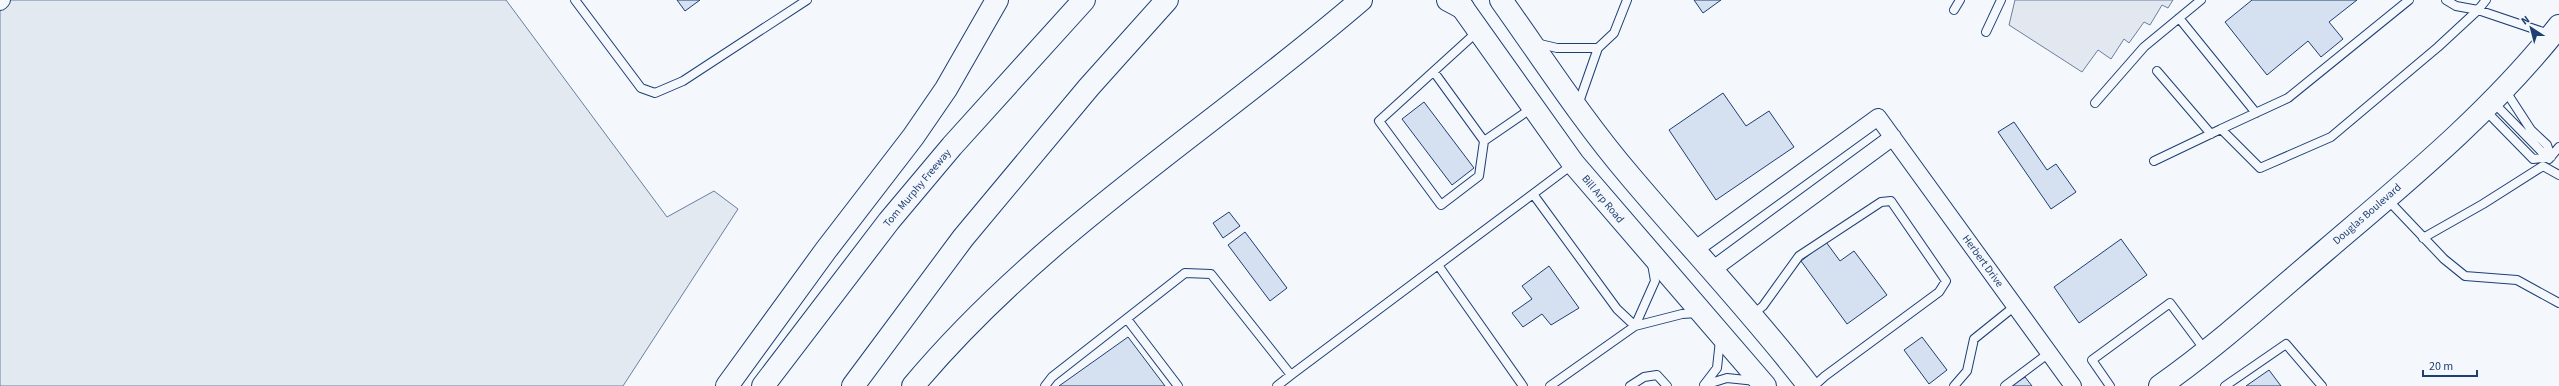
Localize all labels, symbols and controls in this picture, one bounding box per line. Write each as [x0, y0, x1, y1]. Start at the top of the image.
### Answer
north arrow [2511, 8, 2551, 48]
text: N [2518, 12, 2533, 29]
street label: Tom Murphy Freeway [880, 146, 954, 230]
street label: Bill Arp Road [1578, 172, 1628, 226]
street label: Douglas Boulevard [2329, 180, 2405, 248]
street label: Herbert Drive [1959, 232, 2007, 291]
scale bar [2423, 352, 2477, 378]
text: 20 m [2429, 358, 2453, 375]

